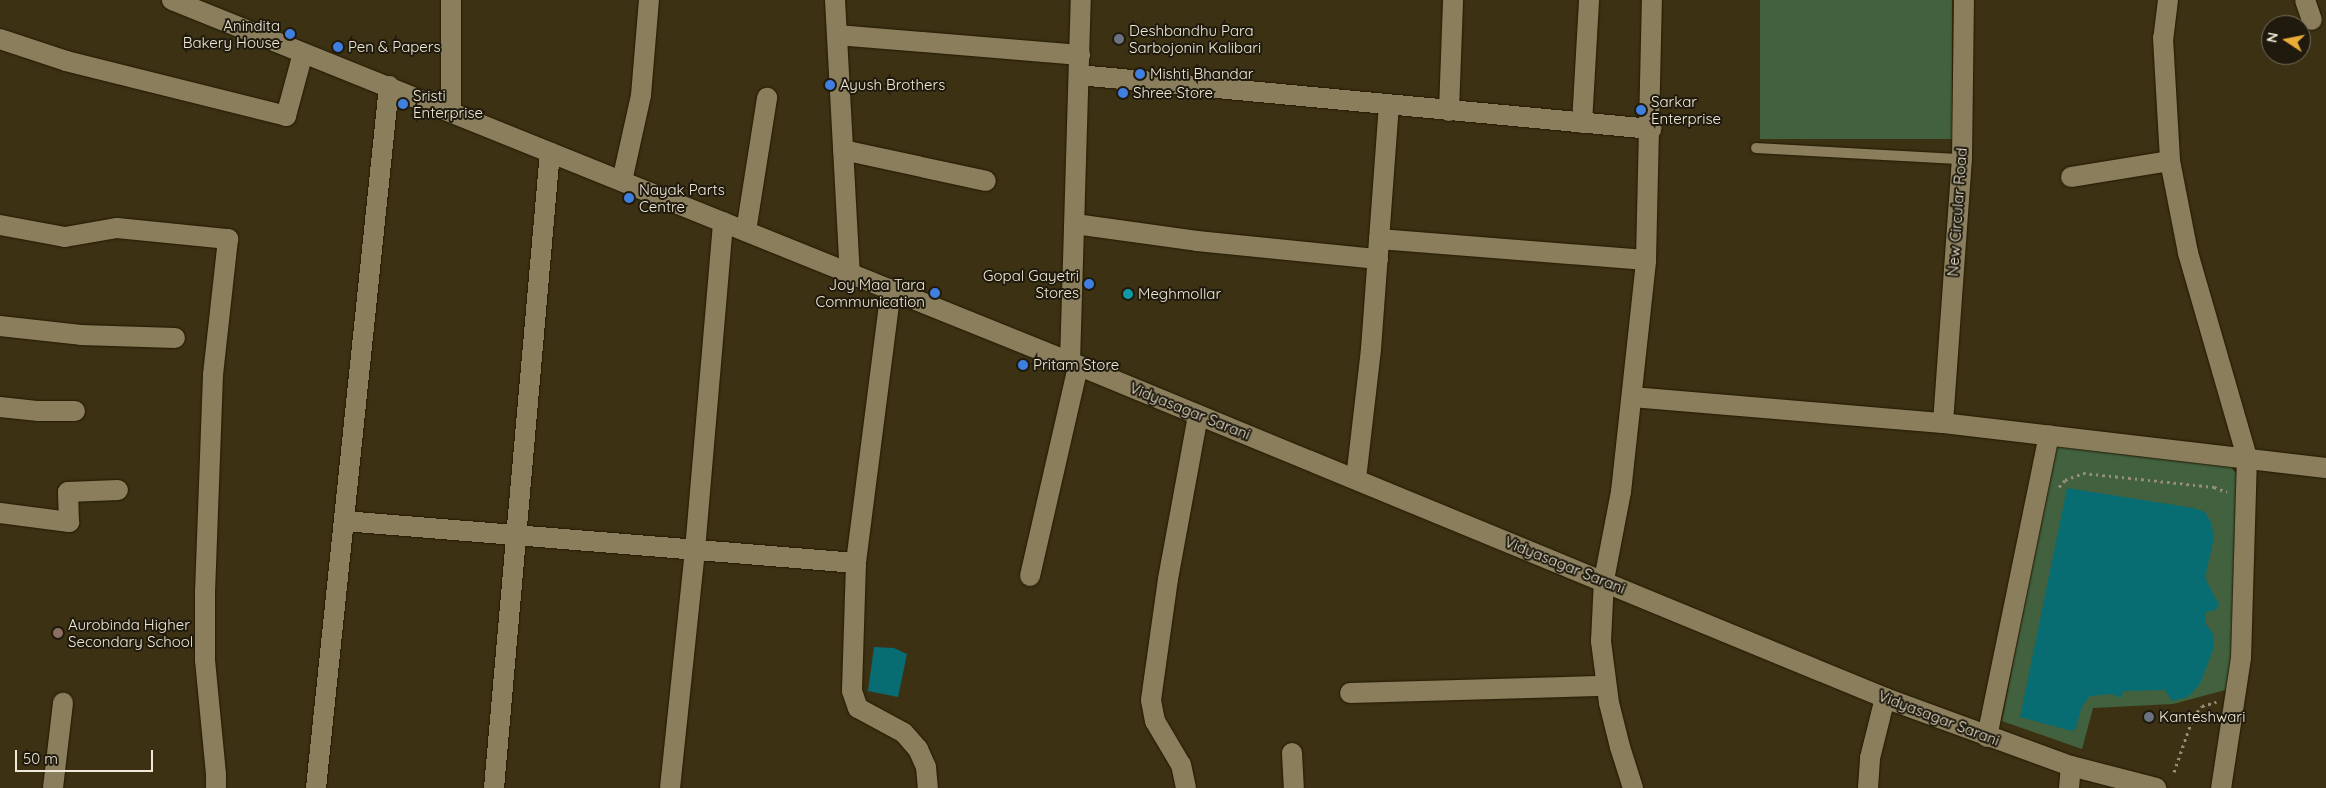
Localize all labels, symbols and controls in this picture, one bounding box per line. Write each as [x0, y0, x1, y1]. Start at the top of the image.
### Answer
north arrow [2261, 15, 2311, 65]
place label: Anindita Bakery House [183, 16, 280, 51]
place label: Deshbandhu Para Sarbojonin Kalibari [1129, 21, 1261, 56]
marker: Anindita Bakery House [284, 28, 296, 40]
text: N [2262, 31, 2282, 44]
marker: Deshbandhu Para Sarbojonin Kalibari [1113, 33, 1125, 45]
place label: Pen & Papers [348, 38, 441, 56]
marker: Pen & Papers [332, 41, 344, 53]
place label: Mishti Bhandar [1150, 65, 1254, 83]
marker: Mishti Bhandar [1134, 68, 1146, 80]
place label: Ayush Brothers [840, 76, 945, 94]
marker: Ayush Brothers [824, 79, 836, 91]
place label: Shree Store [1133, 84, 1213, 102]
place label: Sristi Enterprise [413, 86, 483, 121]
marker: Shree Store [1117, 87, 1129, 99]
place label: Sarkar Enterprise [1651, 92, 1721, 127]
marker: Sristi Enterprise [397, 98, 409, 110]
marker: Sarkar Enterprise [1635, 104, 1647, 116]
street label: New Circular Road [1944, 147, 1970, 277]
place label: Nayak Parts Centre [639, 180, 725, 215]
marker: Nayak Parts Centre [623, 192, 635, 204]
place label: Gopal Gayetri Stores [983, 266, 1079, 301]
place label: Joy Maa Tara Communication [815, 275, 925, 310]
marker: Gopal Gayetri Stores [1083, 278, 1095, 290]
place label: Meghmollar [1138, 285, 1221, 303]
marker: Joy Maa Tara Communication [929, 287, 941, 299]
marker: Meghmollar [1122, 288, 1134, 300]
place label: Pritam Store [1033, 356, 1119, 374]
marker: Pritam Store [1017, 359, 1029, 371]
street label: Vidyasagar Sarani [1127, 379, 1253, 443]
street label: Vidyasagar Sarani [1502, 533, 1628, 597]
place label: Aurobinda Higher Secondary School [68, 615, 193, 650]
marker: Aurobinda Higher Secondary School [52, 627, 64, 639]
street label: Vidyasagar Sarani [1876, 687, 2002, 749]
place label: Kanteshwari [2159, 708, 2245, 726]
marker: Kanteshwari [2143, 711, 2155, 723]
scale bar [18, 740, 155, 772]
text: 50 m [23, 749, 58, 768]

